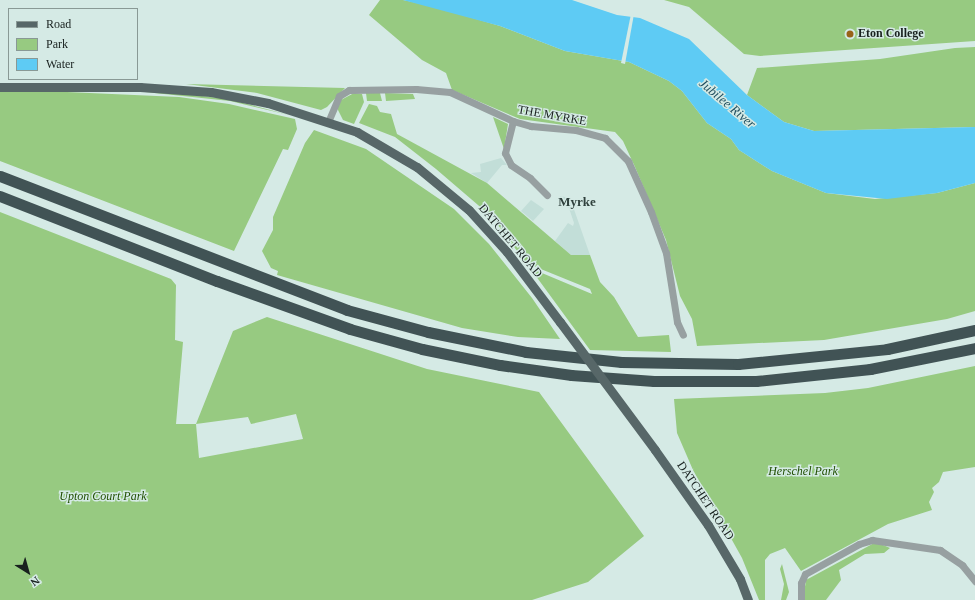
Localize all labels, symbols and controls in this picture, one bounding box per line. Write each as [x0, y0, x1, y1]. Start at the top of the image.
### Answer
legend [8, 8, 138, 80]
text: Road [46, 17, 71, 31]
place label: Eton College [858, 27, 924, 41]
marker: Eton College [845, 29, 855, 39]
text: Park [46, 37, 68, 51]
text: Water [46, 57, 74, 71]
water label: Jubilee River [696, 76, 758, 132]
street label: THE MYRKE [516, 103, 588, 129]
district label: Myrke [558, 194, 596, 210]
street label: DATCHET ROAD [475, 201, 545, 281]
street label: DATCHET ROAD [673, 459, 737, 543]
park label: Herschel Park [768, 465, 838, 479]
park label: Upton Court Park [59, 490, 147, 504]
north arrow [8, 552, 48, 592]
text: N [28, 574, 42, 589]

